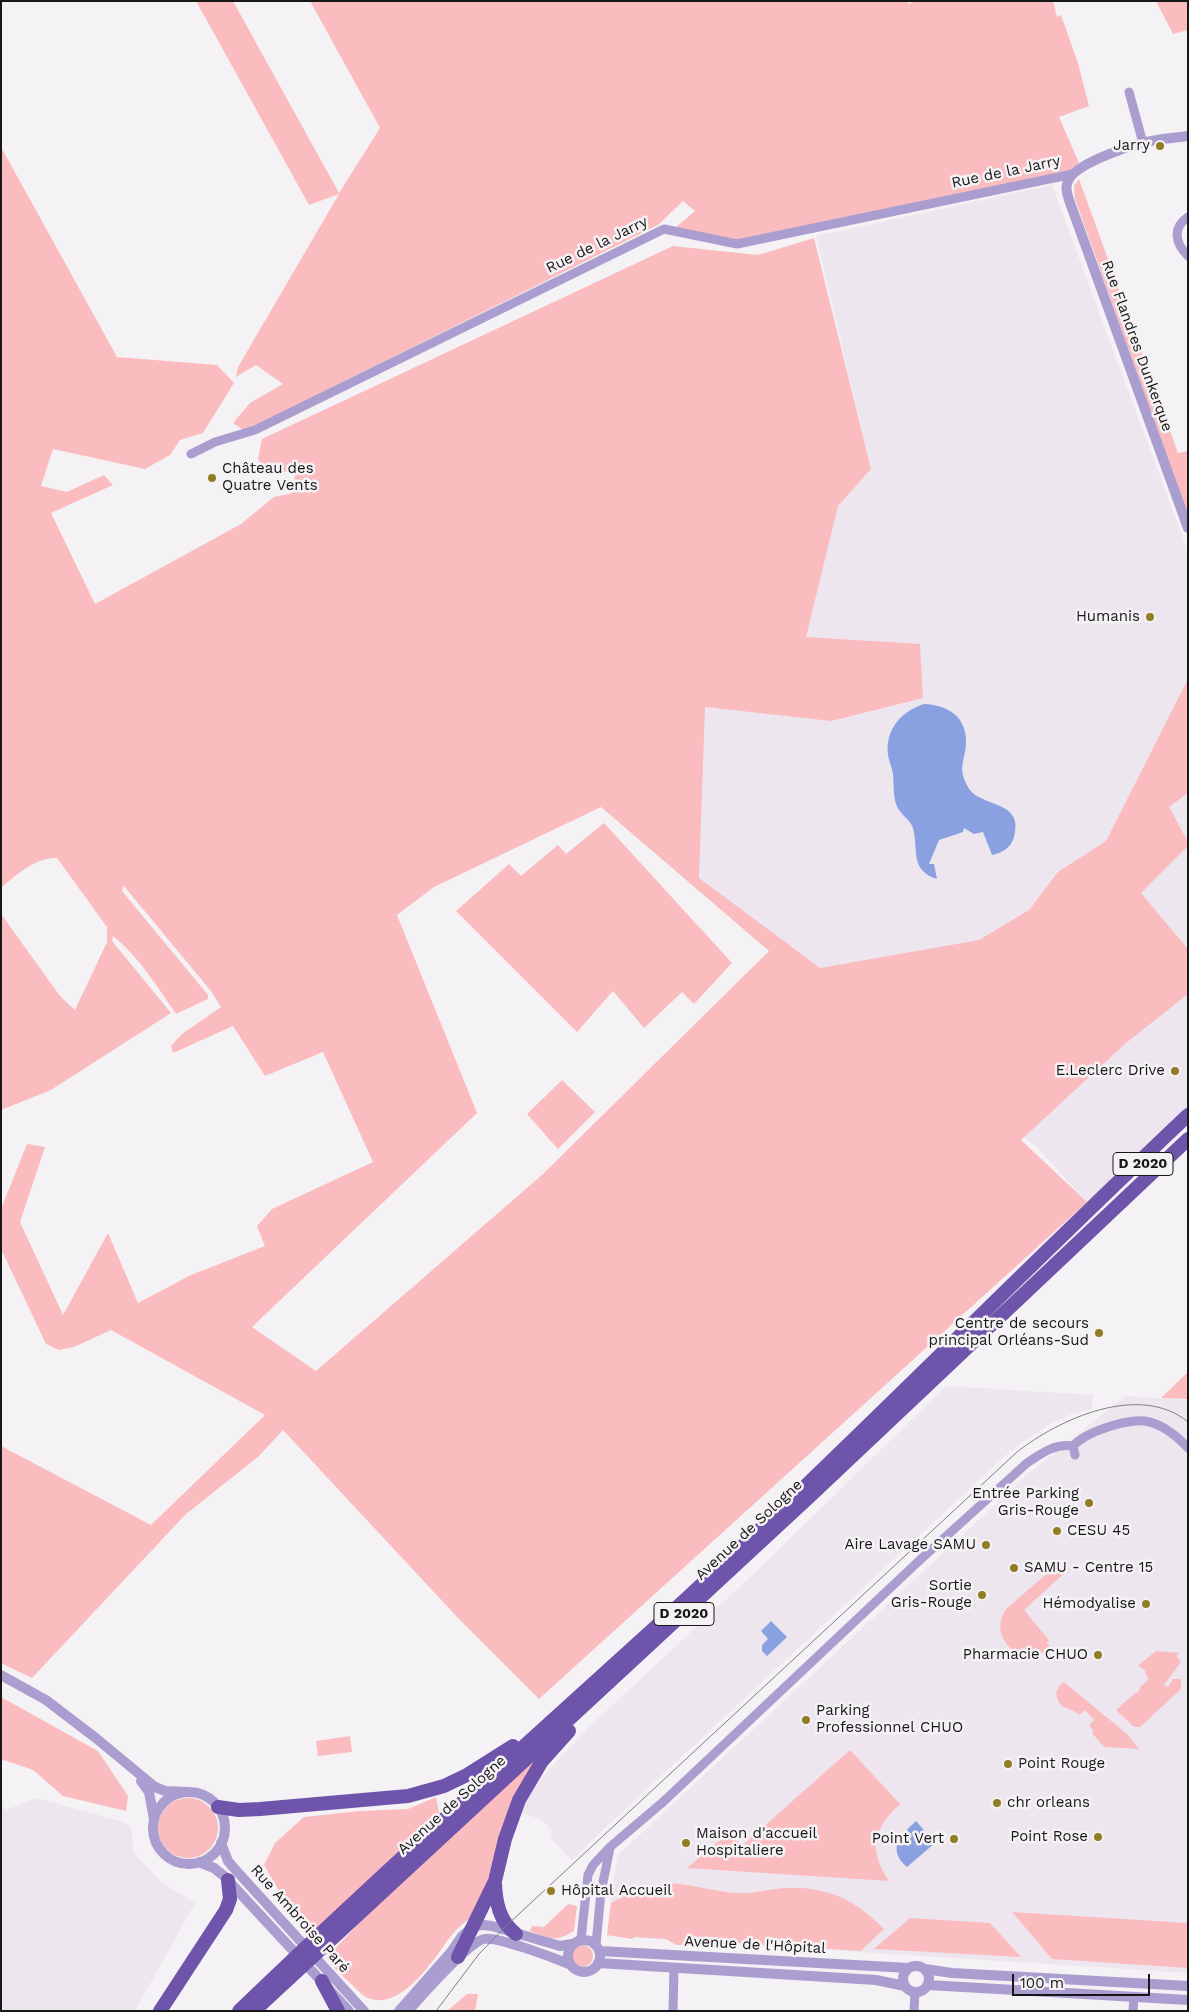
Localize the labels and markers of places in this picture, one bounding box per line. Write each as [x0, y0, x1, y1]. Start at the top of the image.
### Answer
place label: Jarry [1113, 137, 1150, 155]
marker: Jarry [1154, 140, 1166, 152]
place label: Château des Quatre Vents [222, 460, 318, 495]
marker: Château des Quatre Vents [206, 472, 218, 484]
place label: Humanis [1076, 608, 1140, 626]
marker: Humanis [1144, 611, 1156, 623]
place label: E.Leclerc Drive [1056, 1062, 1165, 1080]
marker: E.Leclerc Drive [1169, 1065, 1181, 1077]
place label: Centre de secours principal Orléans-Sud [929, 1315, 1089, 1350]
marker: Centre de secours principal Orléans-Sud [1093, 1327, 1105, 1339]
place label: Entrée Parking Gris-Rouge [972, 1485, 1079, 1520]
marker: Entrée Parking Gris-Rouge [1083, 1497, 1095, 1509]
place label: CESU 45 [1067, 1522, 1130, 1540]
marker: CESU 45 [1051, 1525, 1063, 1537]
place label: Aire Lavage SAMU [845, 1536, 976, 1554]
marker: Aire Lavage SAMU [980, 1539, 992, 1551]
place label: SAMU - Centre 15 [1024, 1559, 1153, 1577]
marker: SAMU - Centre 15 [1008, 1562, 1020, 1574]
place label: Sortie Gris-Rouge [891, 1577, 972, 1612]
marker: Sortie Gris-Rouge [976, 1589, 988, 1601]
place label: Hémodyalise [1043, 1595, 1136, 1613]
marker: Hémodyalise [1140, 1598, 1152, 1610]
place label: Pharmacie CHUO [963, 1646, 1088, 1664]
marker: Pharmacie CHUO [1092, 1649, 1104, 1661]
place label: Parking Professionnel CHUO [816, 1702, 963, 1737]
marker: Parking Professionnel CHUO [800, 1714, 812, 1726]
place label: Point Rouge [1018, 1755, 1105, 1773]
marker: Point Rouge [1002, 1758, 1014, 1770]
place label: chr orleans [1007, 1794, 1090, 1812]
marker: chr orleans [991, 1797, 1003, 1809]
place label: Maison d'accueil Hospitaliere [696, 1825, 817, 1860]
place label: Point Rose [1010, 1828, 1088, 1846]
place label: Point Vert [872, 1830, 944, 1848]
marker: Point Rose [1092, 1831, 1104, 1843]
marker: Point Vert [948, 1833, 960, 1845]
marker: Maison d'accueil Hospitaliere [680, 1837, 692, 1849]
place label: Hôpital Accueil [561, 1882, 672, 1900]
marker: Hôpital Accueil [545, 1885, 557, 1897]

